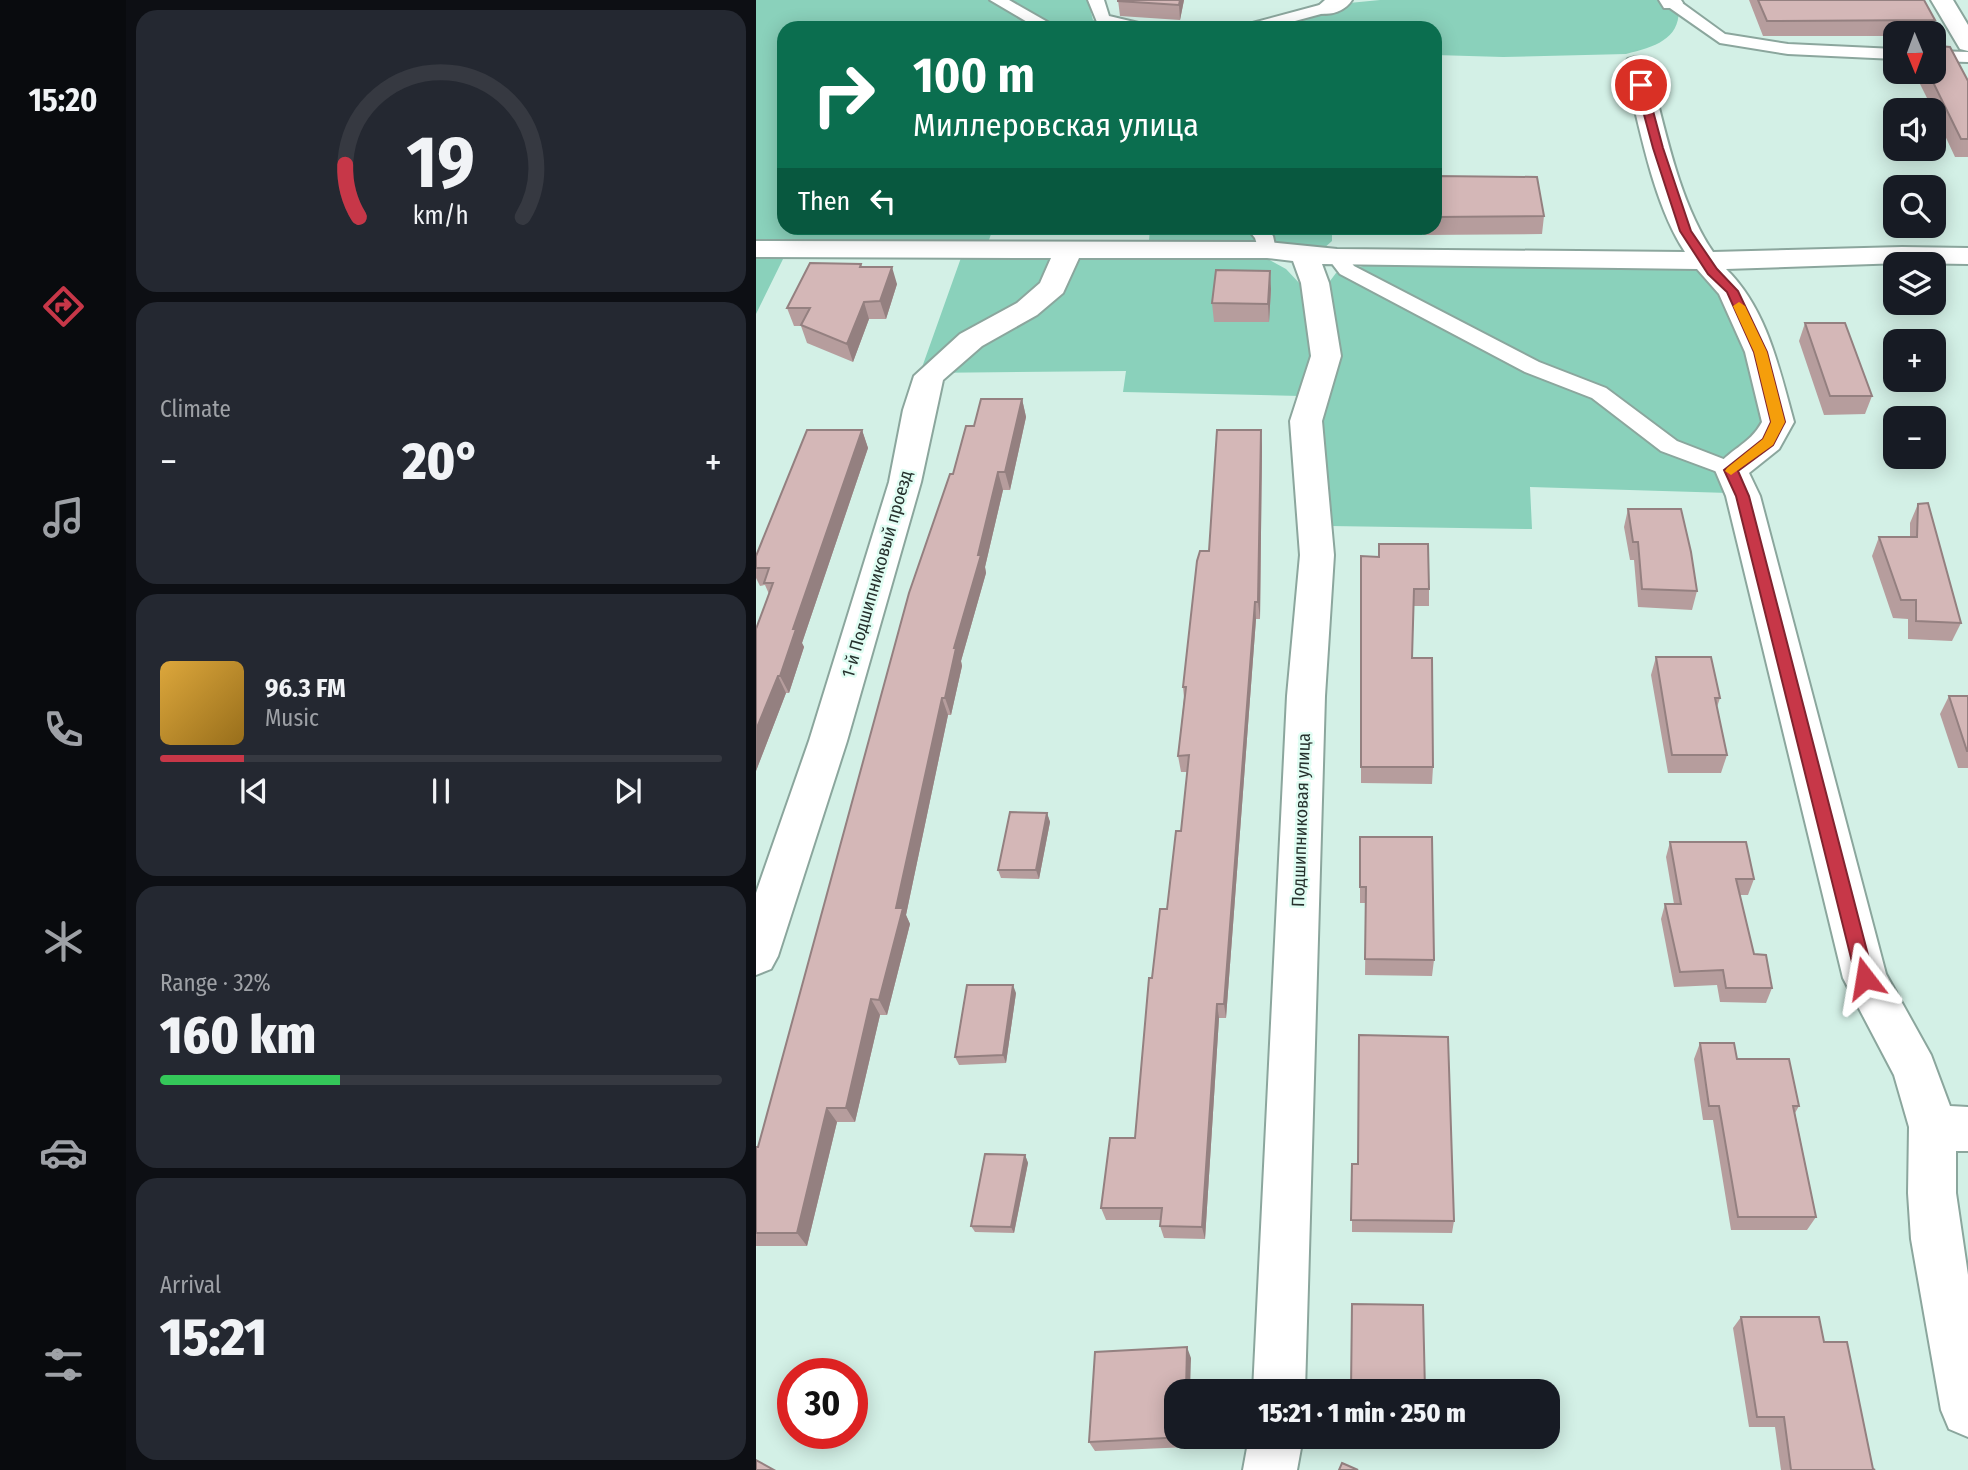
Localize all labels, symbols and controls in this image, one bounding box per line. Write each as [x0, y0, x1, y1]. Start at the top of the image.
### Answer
north arrow [1883, 21, 1946, 84]
map controls [1883, 21, 1946, 469]
text: 100 m [913, 46, 1035, 105]
icon: right [798, 49, 889, 140]
pin [1611, 55, 1671, 115]
icon: arrive [1622, 66, 1660, 104]
text: 15:20 [29, 81, 97, 119]
button: sound [1883, 98, 1946, 161]
text: Миллеровская улица [913, 106, 1199, 144]
text: 19 [407, 119, 475, 206]
button: search [1883, 175, 1946, 238]
icon: left [864, 182, 902, 220]
text: Then [798, 186, 850, 217]
text: km/h [413, 201, 469, 231]
button: layers [1883, 252, 1946, 315]
icon: directions [39, 282, 88, 331]
button: + [1883, 329, 1946, 392]
text: Climate [160, 395, 231, 423]
button: − [1883, 406, 1946, 469]
text: 20° [402, 430, 480, 493]
text: − [160, 439, 177, 485]
text: + [705, 439, 722, 485]
street label: 1-й Подшипниковый проезд [837, 468, 917, 680]
icon: music [39, 493, 88, 542]
text: 96.3 FM [265, 673, 346, 704]
text: Music [265, 704, 319, 732]
icon: phone [39, 705, 88, 754]
street label: Подшипниковая улица [1287, 732, 1315, 907]
icon: previous [235, 772, 273, 810]
icon: pause [422, 772, 460, 810]
icon: next [609, 772, 647, 810]
icon: climate [39, 917, 88, 966]
position arrow [1828, 941, 1902, 1015]
text: Range · 32% [160, 969, 271, 997]
text: 160 km [160, 1004, 316, 1067]
icon: car [39, 1128, 88, 1177]
text: Arrival [160, 1271, 221, 1299]
text: 15:21 [160, 1306, 267, 1369]
icon: filters [39, 1340, 88, 1389]
speed limit sign: 30 [777, 1358, 868, 1449]
text: 15:21 · 1 min · 250 m [1258, 1398, 1466, 1429]

